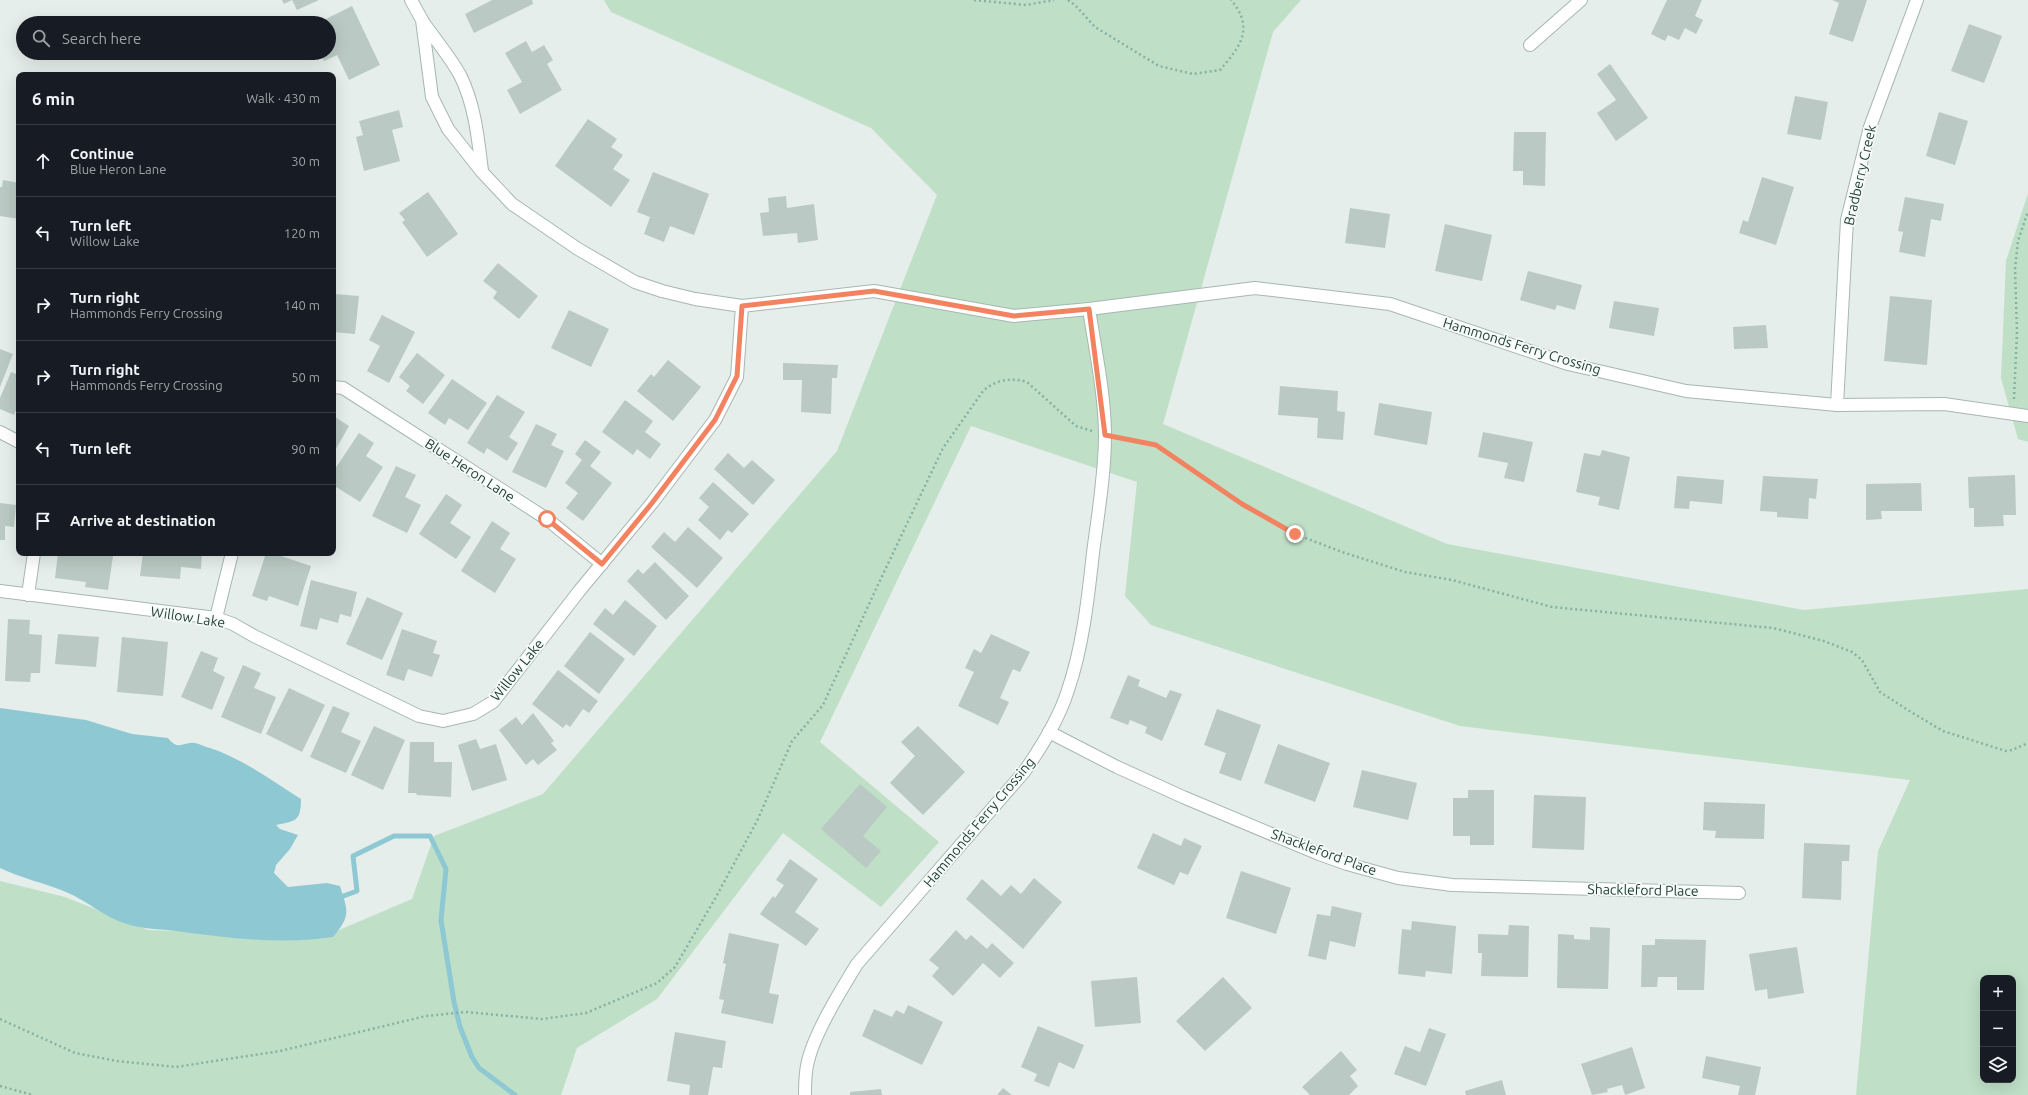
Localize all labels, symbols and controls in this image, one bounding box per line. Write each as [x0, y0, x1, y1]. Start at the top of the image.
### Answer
search box [16, 16, 336, 60]
icon: search [30, 27, 52, 49]
text: Search here [62, 30, 141, 47]
text: 6 min [32, 89, 75, 108]
text: Walk · 430 m [246, 91, 320, 105]
street label: Bradberry Creek [1841, 123, 1879, 227]
text: Continue [70, 145, 134, 162]
icon: ahead [32, 150, 54, 172]
text: 30 m [291, 154, 320, 168]
text: Blue Heron Lane [70, 162, 166, 176]
text: Turn left [70, 217, 131, 234]
icon: left [32, 222, 54, 244]
text: 120 m [284, 226, 320, 240]
text: Willow Lake [70, 234, 140, 248]
text: Turn right [70, 289, 140, 306]
icon: right [32, 294, 54, 316]
text: 140 m [284, 298, 320, 312]
text: Hammonds Ferry Crossing [70, 306, 223, 320]
street label: Hammonds Ferry Crossing [1441, 314, 1603, 378]
text: Turn right [70, 361, 140, 378]
icon: right [32, 366, 54, 388]
text: 50 m [291, 370, 320, 384]
text: Hammonds Ferry Crossing [70, 378, 223, 392]
street label: Blue Heron Lane [422, 435, 518, 505]
icon: left [32, 438, 54, 460]
text: Turn left [70, 440, 131, 457]
text: 90 m [291, 442, 320, 456]
icon: arrive [32, 510, 54, 532]
route start [538, 510, 556, 528]
text: Arrive at destination [70, 512, 216, 529]
route end [1286, 525, 1304, 543]
street label: Willow Lake [150, 603, 226, 631]
street label: Willow Lake [487, 636, 547, 704]
street label: Hammonds Ferry Crossing [920, 754, 1038, 890]
street label: Shackleford Place [1269, 825, 1379, 879]
street label: Shackleford Place [1587, 881, 1699, 899]
map controls [1980, 975, 2016, 1083]
button: + [1980, 975, 2016, 1011]
button: − [1980, 1011, 2016, 1047]
button: layers [1980, 1047, 2016, 1083]

